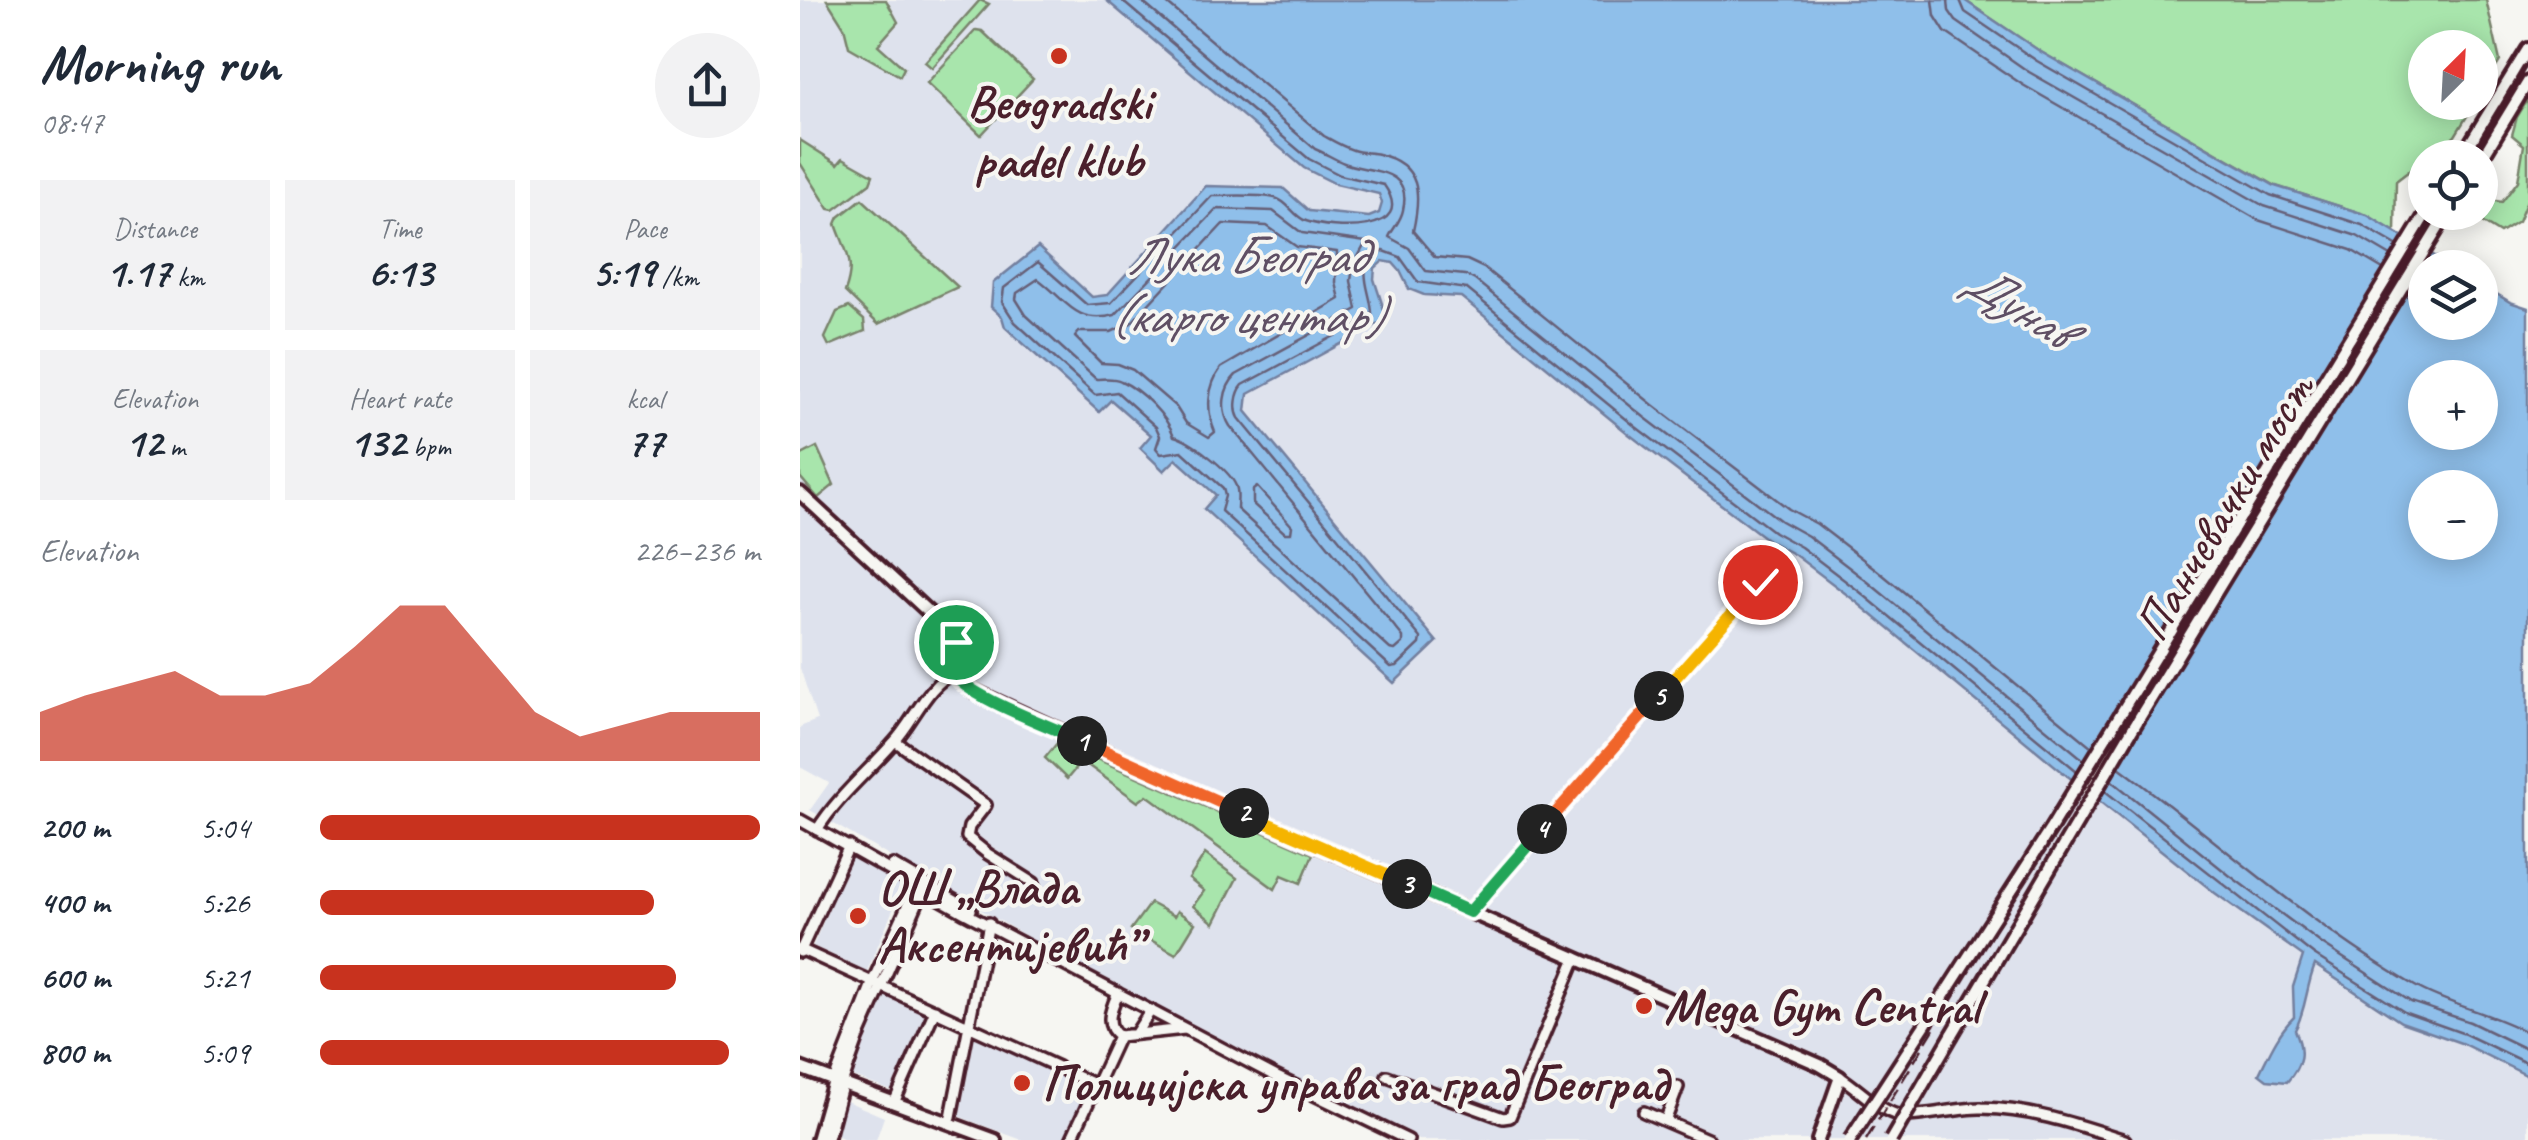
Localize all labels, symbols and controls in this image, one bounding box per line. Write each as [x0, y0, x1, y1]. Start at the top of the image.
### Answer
text: Morning run [40, 29, 280, 99]
north arrow [2408, 30, 2498, 120]
map controls [2408, 30, 2498, 560]
button: share [655, 33, 760, 138]
marker: Beogradski padel klub [1048, 45, 1070, 67]
place label: Beogradski padel klub [967, 71, 1157, 192]
text: 08:47 [40, 102, 104, 143]
button: locate [2408, 140, 2498, 230]
text: Distance [113, 211, 197, 246]
text: Time [379, 211, 421, 246]
text: Pace [623, 211, 667, 246]
water label: Лука Београд (карго центар) [1110, 223, 1392, 349]
text: 1.17 [106, 246, 170, 299]
text: 6:13 [367, 246, 433, 299]
text: 5:19 [591, 246, 655, 299]
water label: Дунав [1952, 247, 2097, 371]
button: layers [2408, 250, 2498, 340]
text: km [170, 259, 205, 294]
text: /km [655, 259, 699, 294]
street label: Панчевачки мост [2120, 359, 2330, 652]
button: + [2408, 360, 2498, 450]
text: Elevation [112, 381, 198, 416]
text: Heart rate [349, 381, 451, 416]
text: kcal [626, 381, 664, 416]
text: 12 [125, 416, 163, 469]
text: 132 [349, 416, 406, 469]
text: 77 [626, 416, 664, 469]
text: m [163, 429, 185, 464]
text: bpm [406, 429, 451, 464]
button: − [2408, 470, 2498, 560]
text: Elevation [40, 530, 138, 571]
text: 226–236 m [634, 530, 760, 571]
pin [1718, 540, 1803, 625]
icon: check [1733, 555, 1788, 610]
pin [914, 600, 999, 685]
icon: arrive [929, 615, 984, 670]
pin: 5 [1634, 671, 1684, 721]
text: 5 [1653, 678, 1665, 713]
pin: 1 [1057, 716, 1107, 766]
text: 1 [1076, 723, 1088, 758]
pin: 2 [1219, 788, 1269, 838]
text: 2 [1238, 795, 1250, 830]
pin: 4 [1517, 804, 1567, 854]
text: 200 m [40, 807, 109, 848]
text: 5:04 [200, 807, 250, 848]
text: 4 [1536, 811, 1548, 846]
place label: ОШ „Влада Аксентијевић” [878, 856, 1151, 977]
pin: 3 [1382, 859, 1432, 909]
text: 3 [1401, 866, 1413, 901]
text: 400 m [40, 882, 109, 923]
text: 5:26 [200, 882, 250, 923]
marker: ОШ „Влада Аксентијевић” [847, 905, 869, 927]
text: 600 m [40, 957, 110, 998]
text: 5:21 [200, 957, 250, 998]
place label: Mega Gym Central [1664, 975, 1988, 1038]
marker: Mega Gym Central [1633, 995, 1655, 1017]
text: 800 m [40, 1032, 109, 1073]
text: 5:09 [200, 1032, 250, 1073]
place label: Полицијска управа за град Београд [1042, 1052, 1673, 1115]
marker: Полицијска управа за град Београд [1011, 1072, 1033, 1094]

